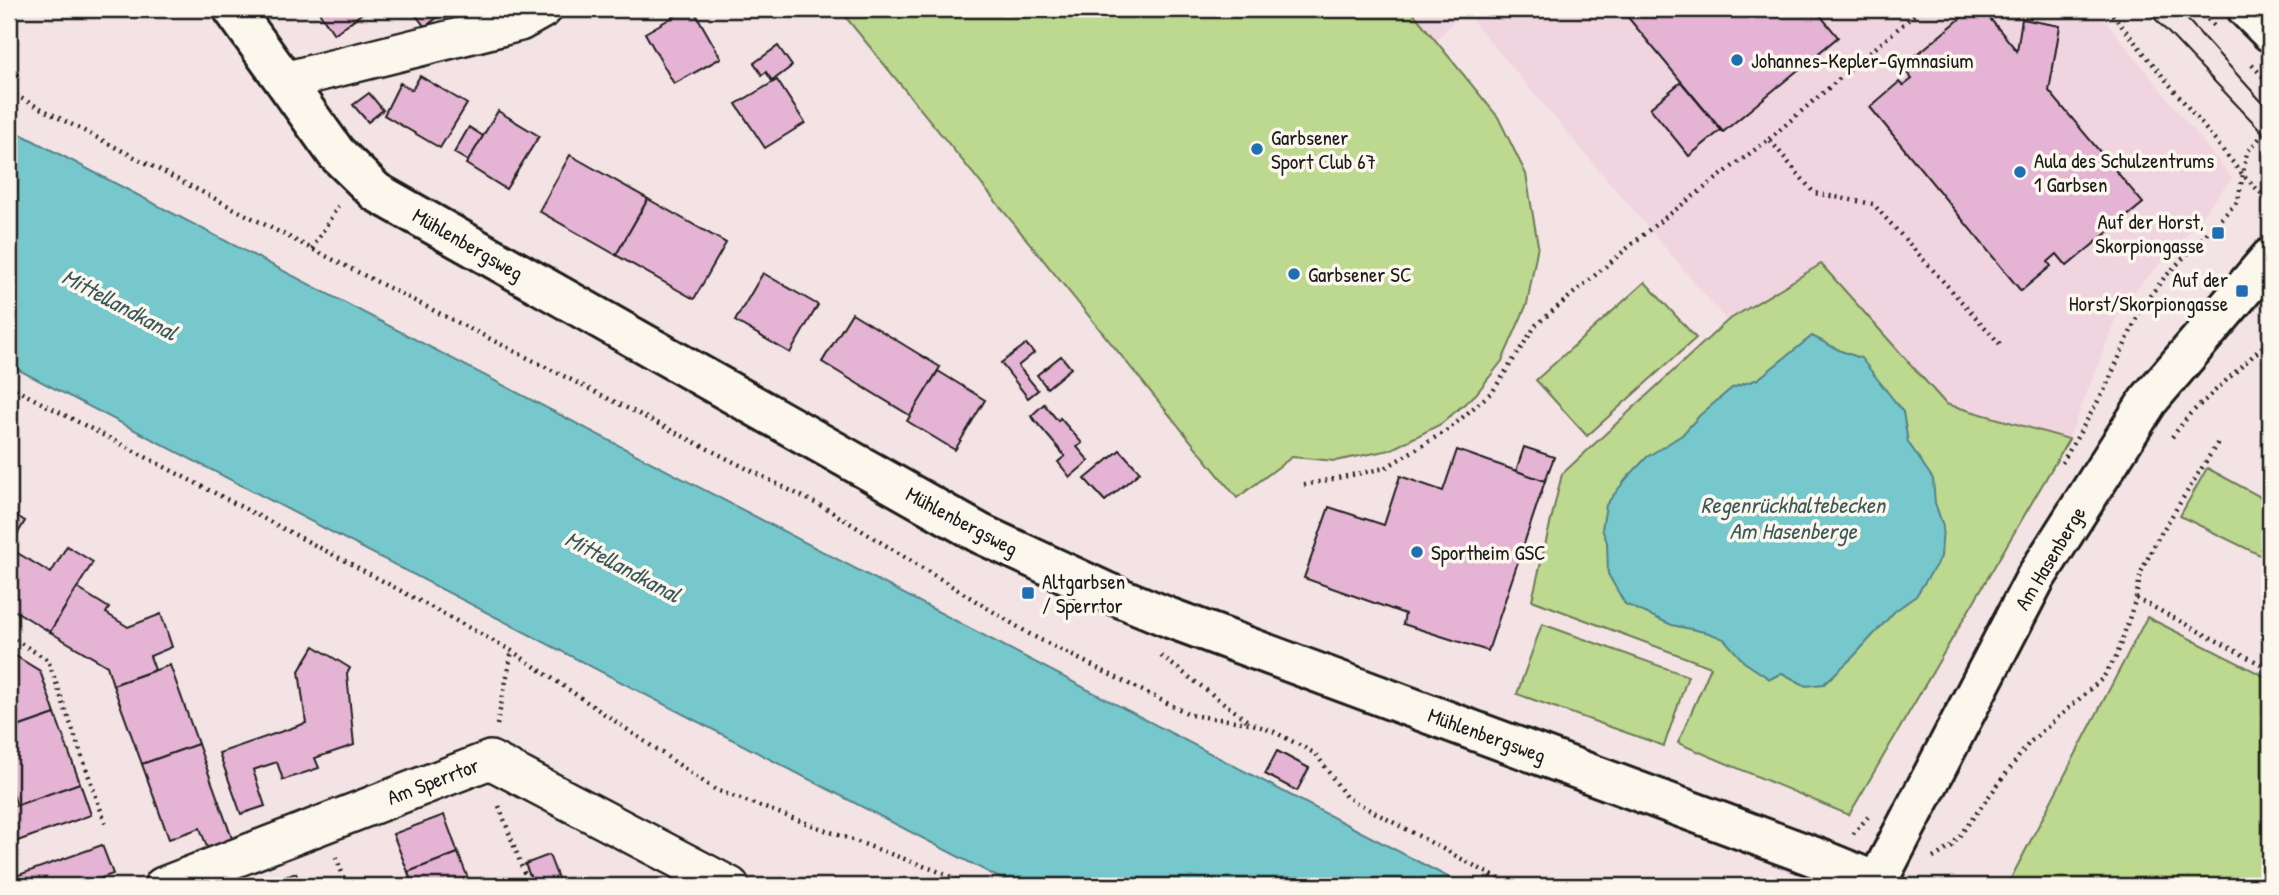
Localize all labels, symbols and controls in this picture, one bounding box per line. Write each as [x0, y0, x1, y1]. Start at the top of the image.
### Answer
place label: Johannes-Kepler-Gymnasium [1751, 46, 1973, 75]
marker: Johannes-Kepler-Gymnasium [1729, 52, 1745, 68]
place label: Garbsener Sport Club 67 [1271, 123, 1376, 176]
marker: Garbsener Sport Club 67 [1249, 141, 1265, 157]
place label: Aula des Schulzentrums 1 Garbsen [2034, 146, 2214, 199]
marker: Aula des Schulzentrums 1 Garbsen [2012, 164, 2028, 180]
street label: Mühlenbergsweg [407, 201, 529, 287]
place label: Auf der Horst, Skorpiongasse [2095, 207, 2204, 260]
marker: Auf der Horst, Skorpiongasse [2210, 225, 2226, 241]
place label: Garbsener SC [1308, 260, 1411, 289]
water label: Mittellandkanal [57, 261, 184, 348]
place label: Auf der Horst/Skorpiongasse [2069, 265, 2228, 318]
marker: Garbsener SC [1286, 266, 1302, 282]
marker: Auf der Horst/Skorpiongasse [2234, 283, 2250, 299]
street label: Mühlenbergsweg [901, 479, 1023, 563]
water label: Regenrückhaltebecken Am Hasenberge [1701, 489, 1887, 547]
street label: Am Hasenberge [2008, 501, 2092, 615]
water label: Mittellandkanal [560, 523, 687, 610]
place label: Sportheim GSC [1431, 538, 1546, 567]
marker: Sportheim GSC [1409, 544, 1425, 560]
place label: Altgarbsen / Sperrtor [1042, 567, 1125, 620]
marker: Altgarbsen / Sperrtor [1020, 585, 1036, 601]
street label: Mühlenbergsweg [1424, 700, 1550, 770]
street label: Am Sperrtor [383, 750, 483, 812]

